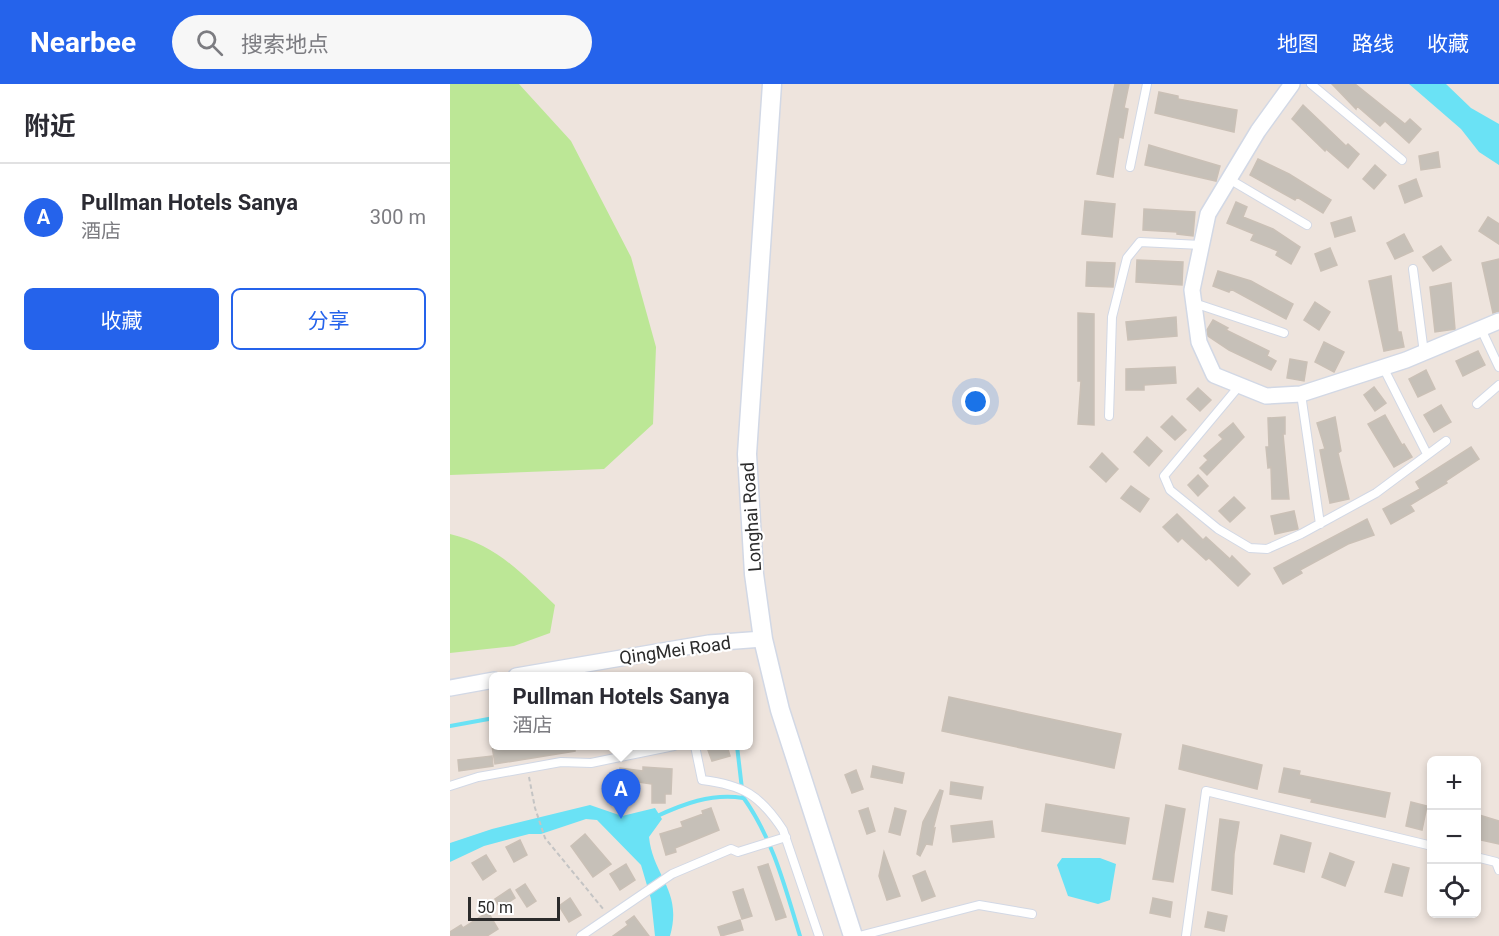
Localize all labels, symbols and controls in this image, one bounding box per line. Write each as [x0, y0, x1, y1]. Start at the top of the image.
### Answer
search box [172, 15, 592, 69]
text: Nearbee [30, 26, 136, 59]
icon: search [193, 26, 226, 59]
text: 搜索地点 [241, 32, 329, 57]
text: 地图 [1277, 32, 1319, 56]
text: 路线 [1352, 32, 1394, 56]
text: 收藏 [1427, 32, 1469, 56]
text: 附近 [24, 111, 76, 141]
text: Pullman Hotels Sanya [81, 190, 298, 215]
text: A [37, 205, 50, 229]
text: 300 m [370, 205, 426, 229]
text: 酒店 [81, 219, 121, 243]
button: 收藏 [24, 288, 219, 350]
button: 分享 [231, 288, 426, 350]
your location [961, 387, 990, 416]
street label: Longhai Road [737, 461, 765, 573]
street label: QingMei Road [618, 632, 732, 668]
popup [489, 672, 753, 750]
text: Pullman Hotels Sanya [513, 684, 729, 709]
text: 酒店 [513, 713, 553, 737]
map controls [1427, 756, 1481, 918]
button: + [1427, 756, 1481, 810]
pin: A [602, 770, 640, 819]
button: − [1427, 810, 1481, 864]
button: locate [1427, 864, 1481, 918]
scale bar [468, 894, 560, 922]
text: 50 m [477, 898, 513, 917]

